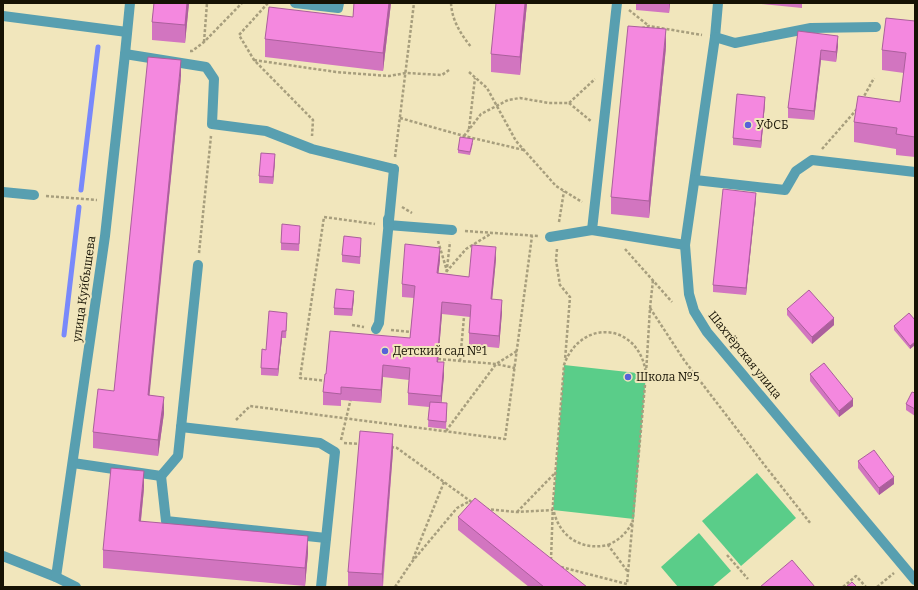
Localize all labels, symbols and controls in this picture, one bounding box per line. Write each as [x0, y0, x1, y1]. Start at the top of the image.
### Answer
place label: УФСБ [756, 118, 788, 132]
marker: УФСБ [743, 120, 753, 130]
street label: улица Куйбышева [69, 235, 98, 344]
street label: Шахтёрская улица [705, 308, 785, 402]
place label: Детский сад №1 [393, 344, 487, 358]
marker: Детский сад №1 [380, 346, 390, 356]
place label: Школа №5 [636, 370, 699, 384]
marker: Школа №5 [623, 372, 633, 382]

